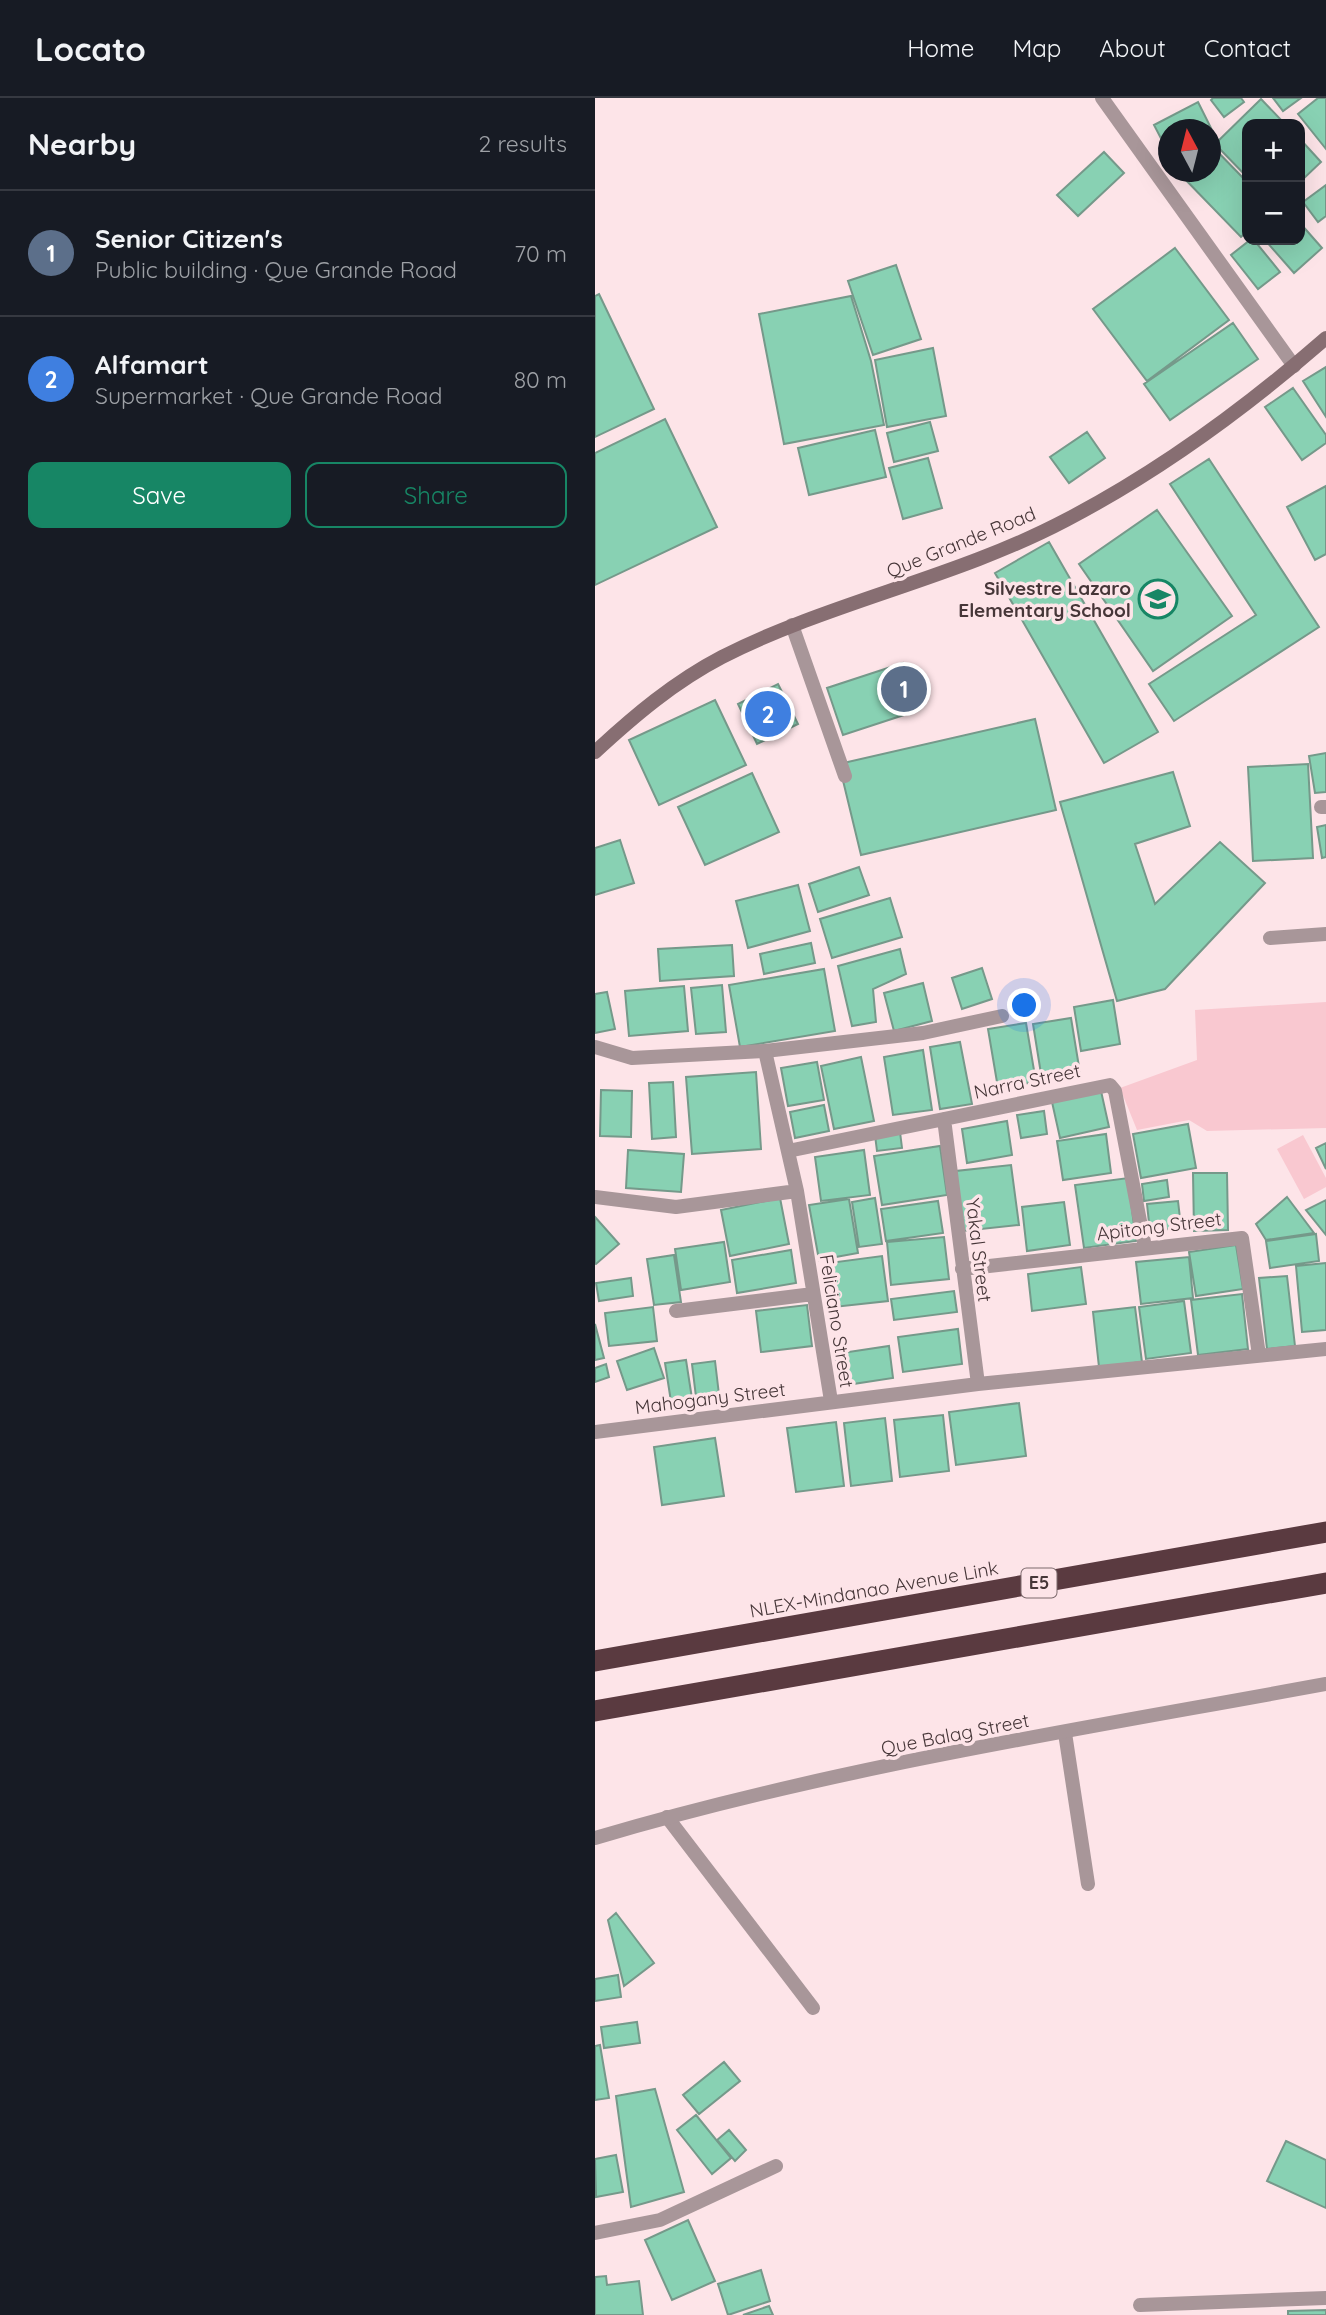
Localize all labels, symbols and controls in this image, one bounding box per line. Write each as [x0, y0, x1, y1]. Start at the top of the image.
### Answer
text: Locato [35, 28, 146, 69]
text: Home [907, 33, 974, 63]
text: Map [1012, 33, 1061, 63]
text: About [1099, 33, 1166, 63]
text: Contact [1204, 33, 1291, 63]
north arrow [1158, 119, 1221, 182]
map controls [1242, 119, 1305, 245]
button: + [1242, 119, 1305, 182]
text: Nearby [28, 125, 136, 163]
text: 2 results [478, 129, 567, 158]
button: − [1242, 182, 1305, 245]
text: Senior Citizen's [95, 222, 283, 255]
text: 1 [47, 239, 55, 268]
text: 70 m [514, 239, 567, 268]
text: Public building · Que Grande Road [95, 255, 457, 284]
text: Alfamart [95, 348, 209, 381]
text: 2 [44, 365, 58, 394]
text: 80 m [514, 365, 567, 394]
text: Supermarket · Que Grande Road [95, 381, 442, 410]
button: Save [28, 462, 291, 528]
button: Share [305, 462, 567, 528]
street label: Que Grande Road [883, 501, 1039, 583]
place label: Silvestre Lazaro Elementary School [958, 576, 1131, 622]
school or university icon: Silvestre Lazaro Elementary School [1137, 578, 1179, 620]
pin: 1 [881, 663, 927, 715]
pin: 2 [745, 688, 791, 740]
your location [1007, 988, 1041, 1022]
street label: Narra Street [971, 1058, 1083, 1104]
street label: Yakal Street [961, 1197, 997, 1303]
street label: Apitong Street [1095, 1206, 1223, 1246]
street label: Feliciano Street [815, 1253, 859, 1389]
street label: Mahogany Street [633, 1377, 787, 1419]
street label: NLEX-Mindanao Avenue Link [748, 1555, 1000, 1623]
road number: E5 [1021, 1568, 1057, 1598]
street label: Que Balag Street [879, 1708, 1031, 1760]

